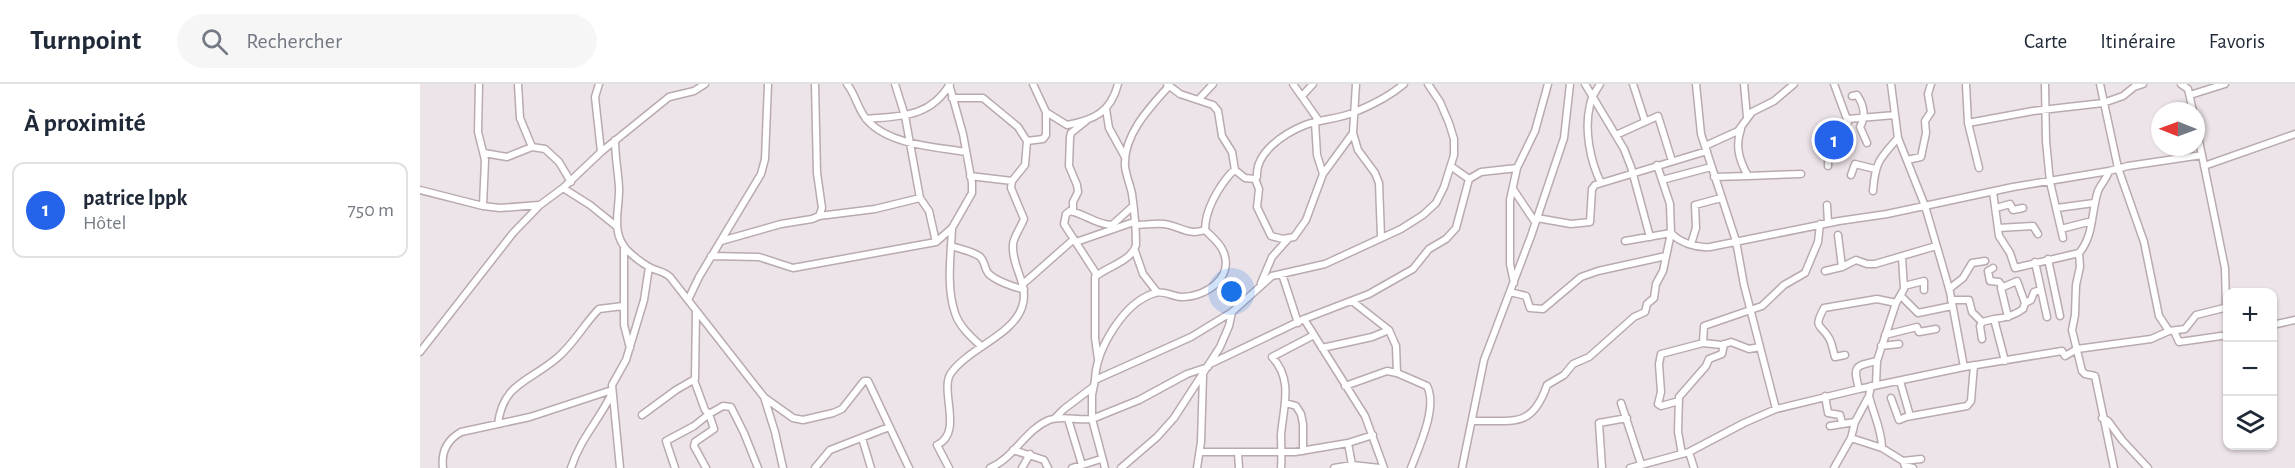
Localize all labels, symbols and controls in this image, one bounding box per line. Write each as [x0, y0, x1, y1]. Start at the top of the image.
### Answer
search box [177, 14, 597, 68]
icon: search [198, 25, 231, 58]
text: Turnpoint [30, 27, 141, 55]
text: Rechercher [246, 30, 342, 52]
text: Carte [2024, 31, 2067, 52]
text: Itinéraire [2100, 31, 2176, 52]
text: Favoris [2209, 31, 2265, 52]
north arrow [2151, 102, 2205, 156]
text: À proximité [24, 110, 146, 136]
pin: 1 [1814, 118, 1854, 162]
text: patrice lppk [83, 187, 187, 209]
text: 1 [42, 200, 49, 220]
text: 750 m [347, 200, 394, 220]
text: Hôtel [83, 213, 126, 233]
your location [1217, 277, 1246, 306]
map controls [2223, 288, 2277, 450]
button: + [2223, 288, 2277, 342]
button: − [2223, 342, 2277, 396]
button: layers [2223, 396, 2277, 450]

